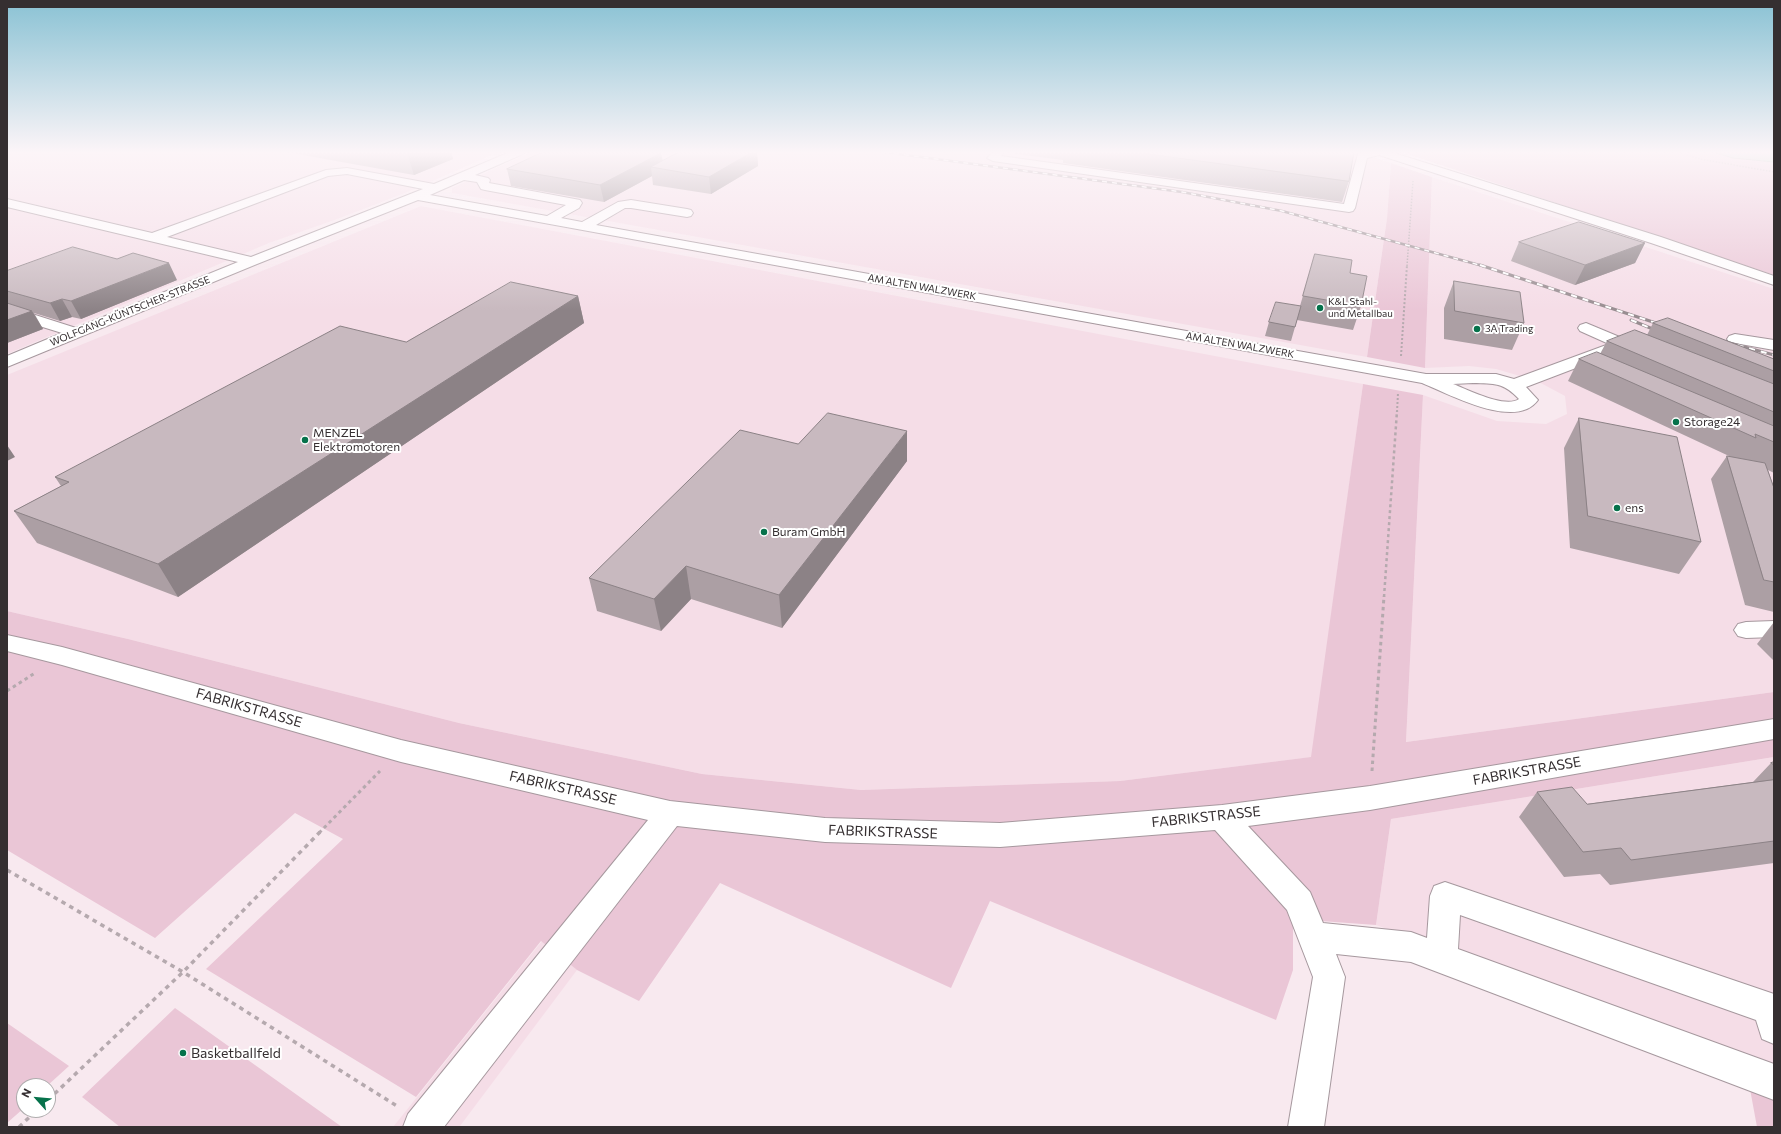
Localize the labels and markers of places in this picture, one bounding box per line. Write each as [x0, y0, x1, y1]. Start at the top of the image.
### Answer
place label: K&L Stahl- und Metallbau [1328, 296, 1393, 320]
marker: K&L Stahl- und Metallbau [1315, 303, 1325, 313]
place label: 3A Trading [1485, 323, 1533, 335]
marker: 3A Trading [1472, 324, 1482, 334]
place label: Storage24 [1684, 415, 1740, 429]
marker: Storage24 [1671, 417, 1681, 427]
place label: MENZEL Elektromotoren [313, 426, 400, 454]
marker: MENZEL Elektromotoren [300, 435, 310, 445]
place label: ens [1625, 501, 1644, 515]
marker: ens [1612, 503, 1622, 513]
place label: Buram GmbH [772, 525, 846, 539]
marker: Buram GmbH [759, 527, 769, 537]
place label: Basketballfeld [191, 1045, 281, 1061]
marker: Basketballfeld [178, 1048, 188, 1058]

